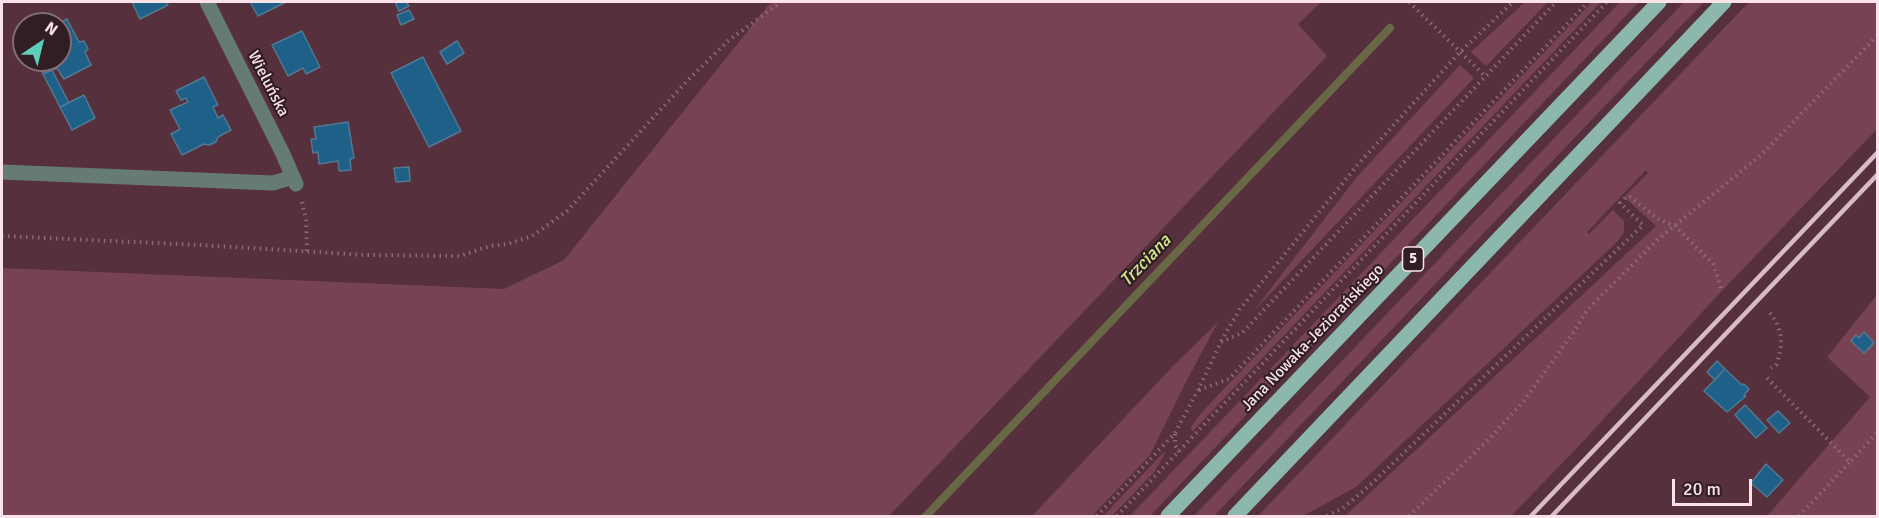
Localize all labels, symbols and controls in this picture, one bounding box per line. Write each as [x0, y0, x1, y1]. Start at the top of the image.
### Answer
north arrow [12, 12, 72, 72]
text: N [41, 18, 61, 40]
street label: Wieluńska [243, 48, 293, 120]
water label: Trzciana [1116, 230, 1176, 292]
road number: 5 [1402, 247, 1424, 271]
street label: Jana Nowaka-Jeziorańskiego [1238, 261, 1388, 415]
scale bar [1675, 467, 1754, 505]
text: 20 m [1683, 478, 1721, 500]

